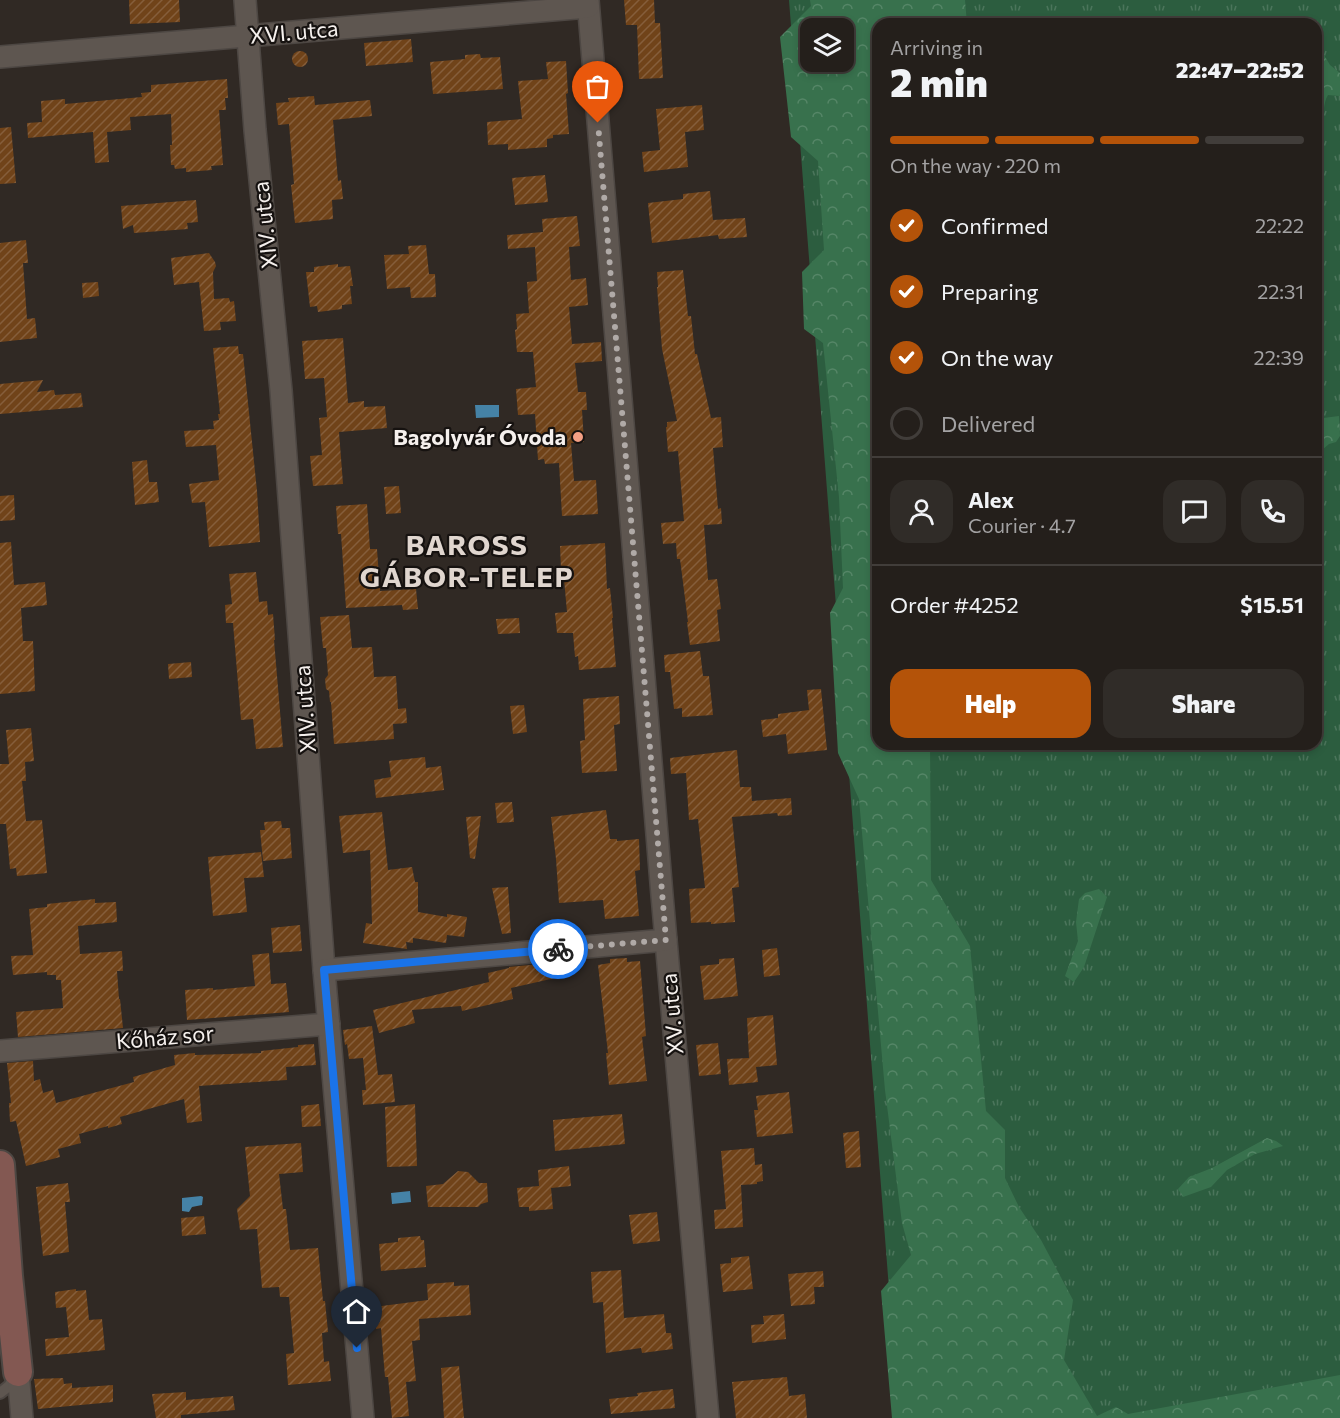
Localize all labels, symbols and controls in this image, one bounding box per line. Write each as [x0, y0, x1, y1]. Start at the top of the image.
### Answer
street label: XVI. utca [248, 14, 340, 49]
map controls [800, 18, 854, 72]
button: layers [800, 18, 854, 72]
text: Arriving in [890, 35, 983, 59]
text: 22:47–22:52 [1176, 56, 1304, 83]
text: 2 min [890, 57, 988, 105]
pin [572, 61, 623, 123]
icon: bag [581, 70, 614, 103]
text: On the way · 220 m [890, 153, 1061, 177]
street label: XIV. utca [246, 180, 283, 270]
icon: check [890, 209, 923, 242]
text: Confirmed [941, 212, 1048, 239]
text: 22:22 [1255, 213, 1304, 237]
icon: check [890, 275, 923, 308]
text: Preparing [941, 278, 1038, 305]
text: 22:31 [1257, 279, 1304, 303]
icon: check [890, 341, 923, 374]
text: On the way [941, 344, 1053, 371]
text: 22:39 [1254, 345, 1304, 369]
text: Delivered [941, 410, 1035, 437]
place label: Bagolyvár Óvoda [393, 423, 566, 450]
marker: Bagolyvár Óvoda [571, 430, 585, 444]
button: person [890, 480, 953, 543]
button: chat [1163, 480, 1226, 543]
button: phone [1241, 480, 1304, 543]
text: Alex [968, 486, 1014, 513]
text: Courier · 4.7 [968, 513, 1076, 537]
district label: BAROSS GÁBOR-TELEP [360, 527, 574, 593]
text: Order #4252 [890, 591, 1019, 618]
text: $15.51 [1240, 591, 1304, 618]
street label: XIV. utca [288, 664, 321, 754]
button: Help [890, 669, 1091, 738]
button: Share [1103, 669, 1304, 738]
courier [528, 919, 588, 979]
icon: bike [542, 933, 575, 966]
street label: XV. utca [654, 972, 689, 1056]
street label: Kőház sor [115, 1019, 215, 1054]
pin [331, 1286, 382, 1348]
icon: home [340, 1295, 373, 1328]

